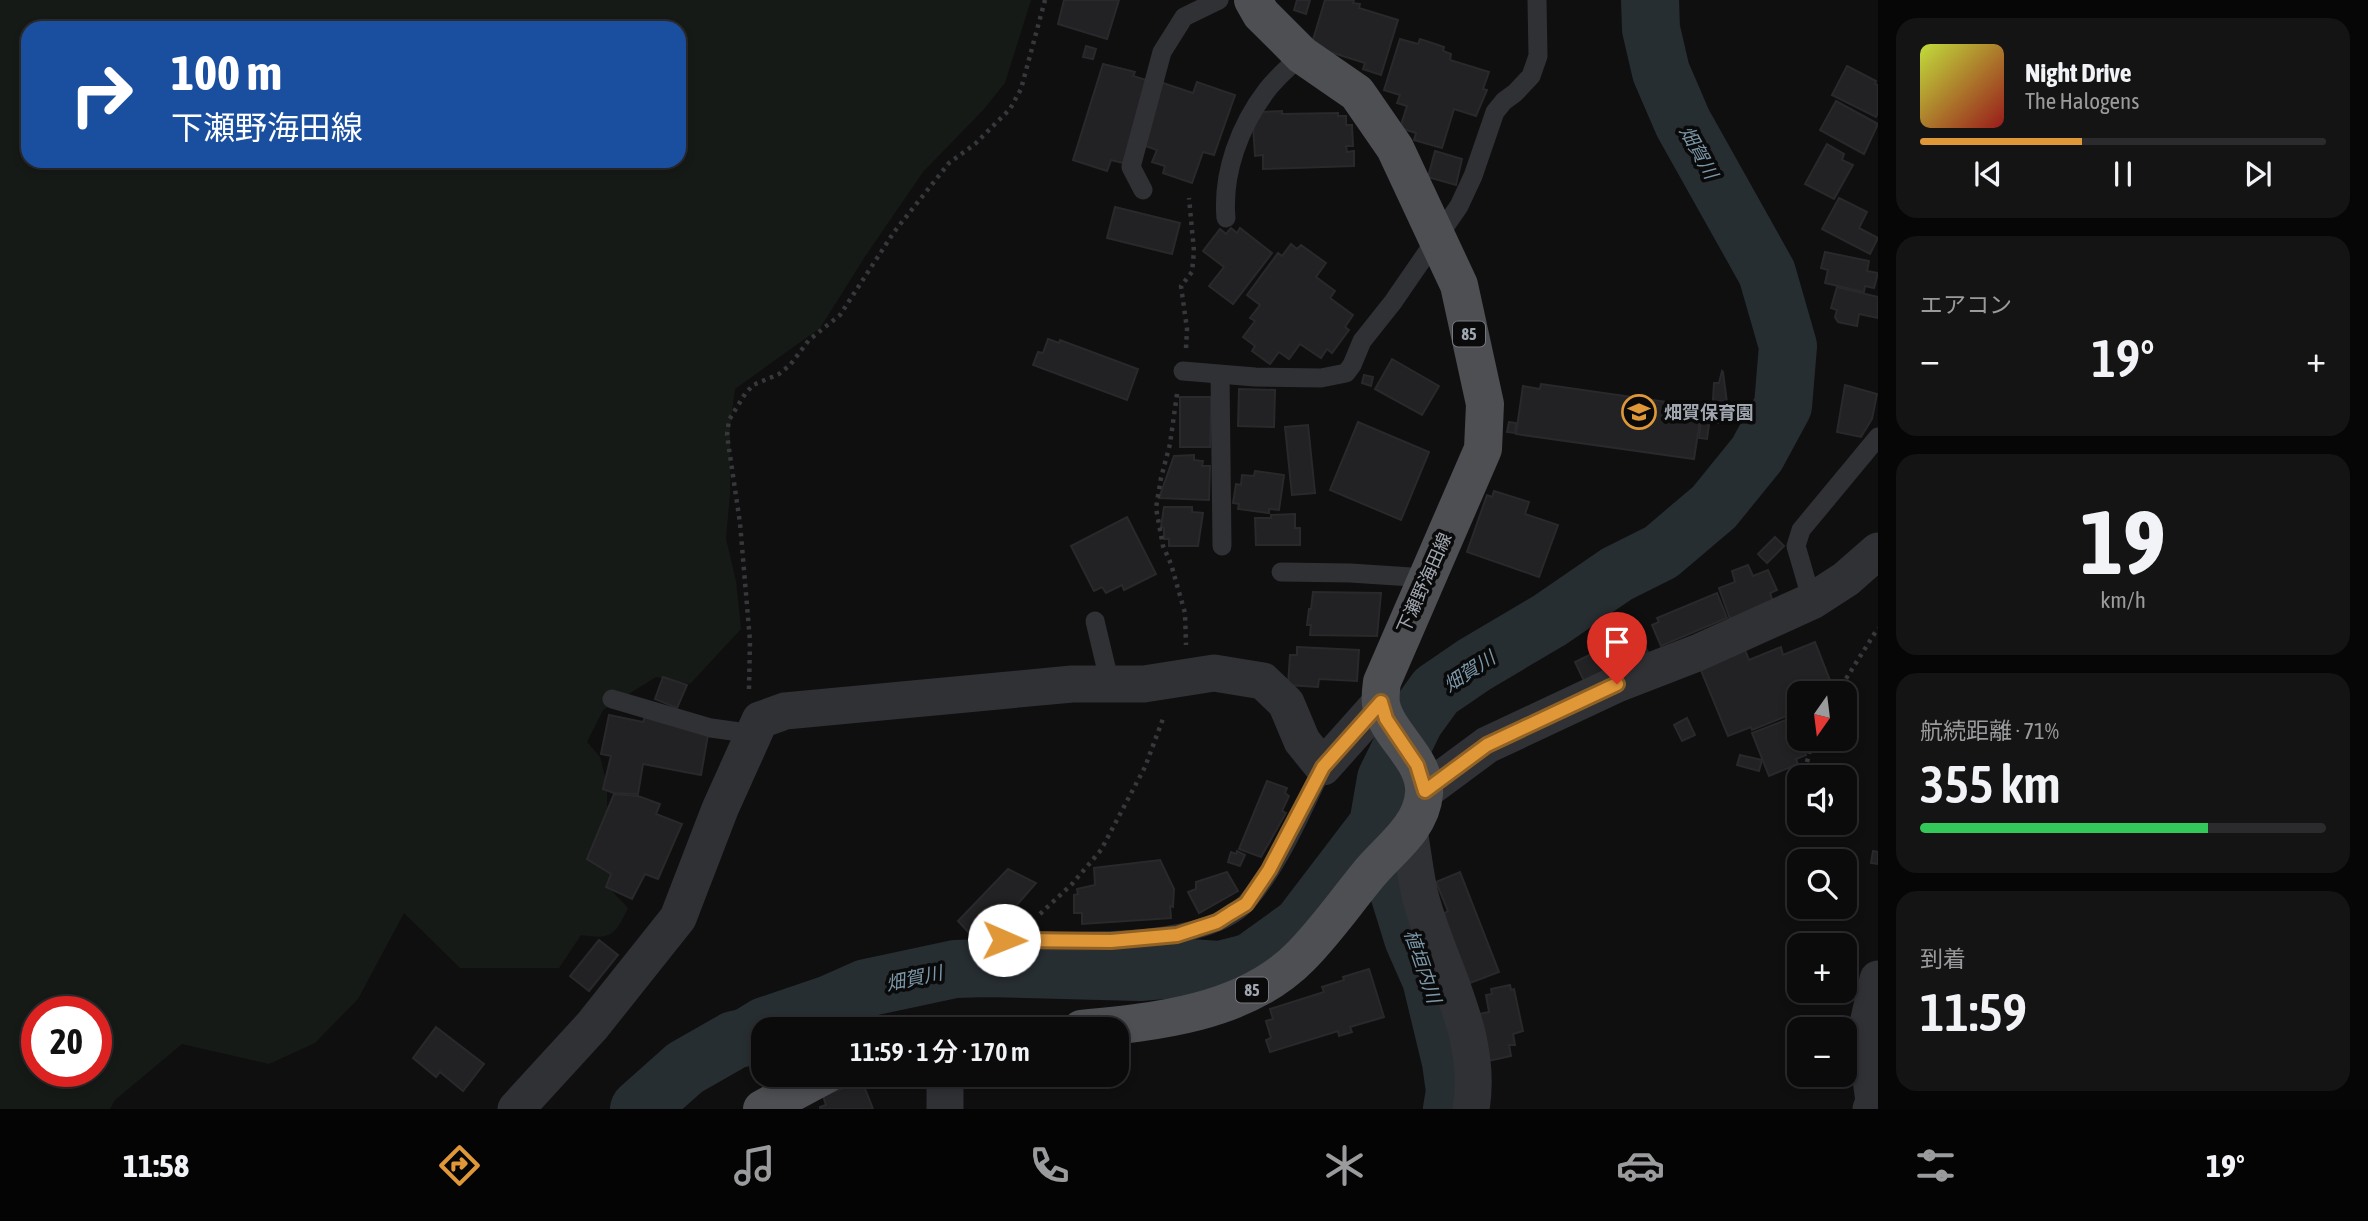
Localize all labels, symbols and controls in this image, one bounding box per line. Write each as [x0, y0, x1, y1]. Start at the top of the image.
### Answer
text: 100 m [171, 44, 282, 100]
icon: right [56, 49, 147, 140]
text: Night Drive [2025, 58, 2132, 88]
text: The Halogens [2025, 88, 2139, 114]
text: 下瀬野海田線 [171, 109, 363, 146]
water label: 畑賀川 [1676, 122, 1723, 184]
icon: previous [1969, 155, 2007, 193]
icon: pause [2104, 155, 2142, 193]
icon: next [2239, 155, 2277, 193]
text: エアコン [1920, 292, 2012, 318]
road number: 85 [1453, 322, 1485, 346]
text: 19° [2091, 328, 2155, 388]
text: − [1920, 337, 1940, 380]
text: + [2306, 337, 2326, 380]
school or university icon: 畑賀保育園 [1620, 393, 1658, 431]
place label: 畑賀保育園 [1664, 402, 1754, 423]
text: 19 [2080, 489, 2166, 593]
street label: 下瀬野海田線 [1392, 529, 1456, 637]
text: km/h [2100, 587, 2146, 613]
pin [1587, 612, 1647, 684]
icon: arrive [1598, 623, 1636, 661]
water label: 畑賀川 [1439, 645, 1501, 696]
north arrow [1787, 681, 1857, 751]
map controls [1787, 681, 1857, 1087]
text: 航続距離 · 71% [1920, 718, 2059, 744]
text: 355 km [1920, 754, 2061, 814]
button: sound [1787, 765, 1857, 835]
button: search [1787, 849, 1857, 919]
position arrow [967, 903, 1041, 977]
water label: 植垣内川 [1400, 926, 1446, 1007]
button: + [1787, 933, 1857, 1003]
text: 到着 [1920, 946, 1966, 972]
water label: 畑賀川 [884, 961, 946, 995]
road number: 85 [1236, 978, 1268, 1002]
text: 11:59 [1920, 982, 2027, 1042]
speed limit sign: 20 [21, 996, 112, 1087]
button: − [1787, 1017, 1857, 1087]
text: 11:59 · 1 分 · 170 m [850, 1037, 1030, 1067]
icon: directions [435, 1141, 484, 1190]
icon: music [730, 1141, 779, 1190]
icon: phone [1025, 1141, 1074, 1190]
icon: climate [1320, 1141, 1369, 1190]
icon: car [1616, 1141, 1665, 1190]
icon: filters [1911, 1141, 1960, 1190]
text: 11:58 [123, 1147, 189, 1184]
text: 19° [2206, 1147, 2245, 1184]

